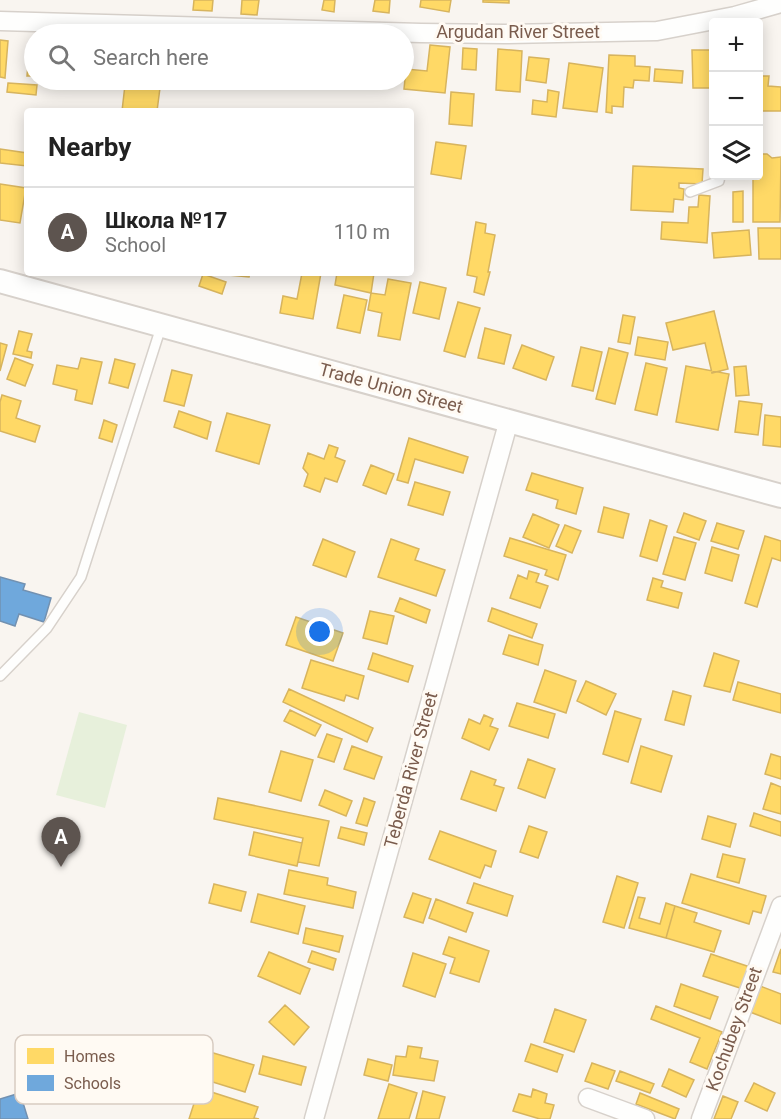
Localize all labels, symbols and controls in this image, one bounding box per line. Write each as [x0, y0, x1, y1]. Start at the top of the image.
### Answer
map controls [709, 18, 763, 180]
button: + [709, 18, 763, 72]
street label: Argudan River Street [436, 21, 600, 42]
search box [24, 24, 414, 90]
icon: search [45, 41, 78, 74]
text: Search here [93, 45, 209, 70]
button: − [709, 72, 763, 126]
button: layers [709, 126, 763, 180]
text: Nearby [48, 132, 131, 162]
text: Школа №17 [105, 208, 227, 233]
text: A [61, 220, 74, 244]
text: 110 m [334, 220, 390, 244]
text: School [105, 233, 166, 257]
street label: Trade Union Street [317, 358, 465, 417]
your location [305, 617, 334, 646]
street label: Teberda River Street [380, 689, 442, 850]
pin: A [42, 818, 80, 867]
street label: Kochubey Street [701, 964, 766, 1094]
legend [15, 1035, 213, 1104]
text: Homes [64, 1047, 115, 1066]
text: Schools [64, 1074, 121, 1093]

